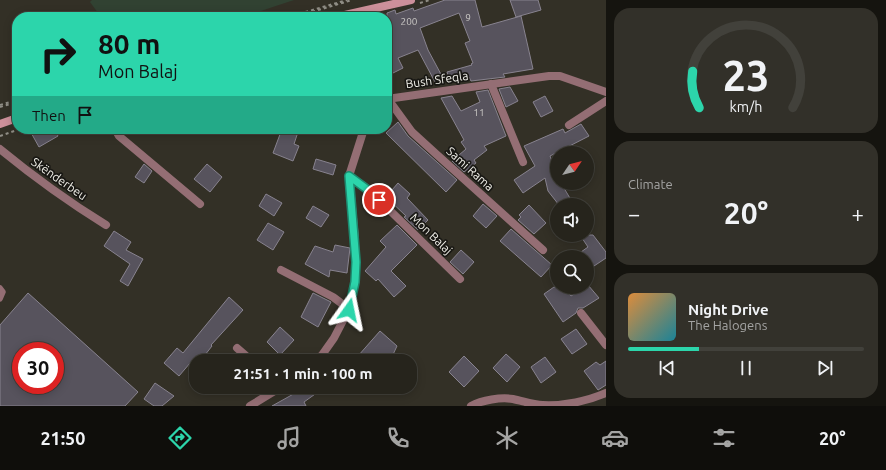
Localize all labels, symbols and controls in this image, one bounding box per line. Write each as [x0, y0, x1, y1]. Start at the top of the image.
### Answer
house number: 9 [465, 12, 471, 23]
house number: 200 [401, 16, 418, 27]
icon: right [32, 28, 84, 80]
text: 80 m [98, 28, 160, 59]
text: 23 [723, 52, 769, 99]
text: Mon Balaj [98, 61, 178, 81]
street label: Bush Sfeqla [405, 69, 469, 90]
text: km/h [730, 99, 762, 115]
icon: arrive [74, 104, 96, 126]
text: Then [32, 107, 66, 124]
house number: 11 [473, 107, 485, 118]
street label: Sami Rama [444, 144, 496, 193]
north arrow [550, 146, 594, 190]
map controls [550, 146, 594, 294]
street label: Skënderbeu [29, 155, 89, 202]
text: Climate [628, 177, 673, 191]
pin [362, 183, 396, 217]
icon: arrive [368, 189, 390, 211]
text: 20° [724, 196, 768, 230]
button: sound [550, 198, 594, 242]
text: − [628, 201, 640, 226]
text: + [852, 201, 864, 226]
street label: Mon Balaj [408, 211, 455, 257]
button: search [550, 250, 594, 294]
position arrow [328, 289, 370, 331]
text: Night Drive [688, 301, 769, 318]
text: The Halogens [688, 318, 767, 332]
speed limit sign: 30 [12, 342, 64, 394]
icon: previous [656, 357, 678, 379]
icon: pause [735, 357, 757, 379]
icon: next [814, 357, 836, 379]
text: 21:51 · 1 min · 100 m [234, 365, 372, 382]
icon: directions [166, 424, 194, 452]
icon: music [275, 424, 303, 452]
icon: phone [384, 424, 412, 452]
icon: climate [493, 424, 521, 452]
icon: car [601, 424, 629, 452]
icon: filters [710, 424, 738, 452]
text: 21:50 [40, 428, 85, 448]
text: 20° [819, 428, 846, 448]

